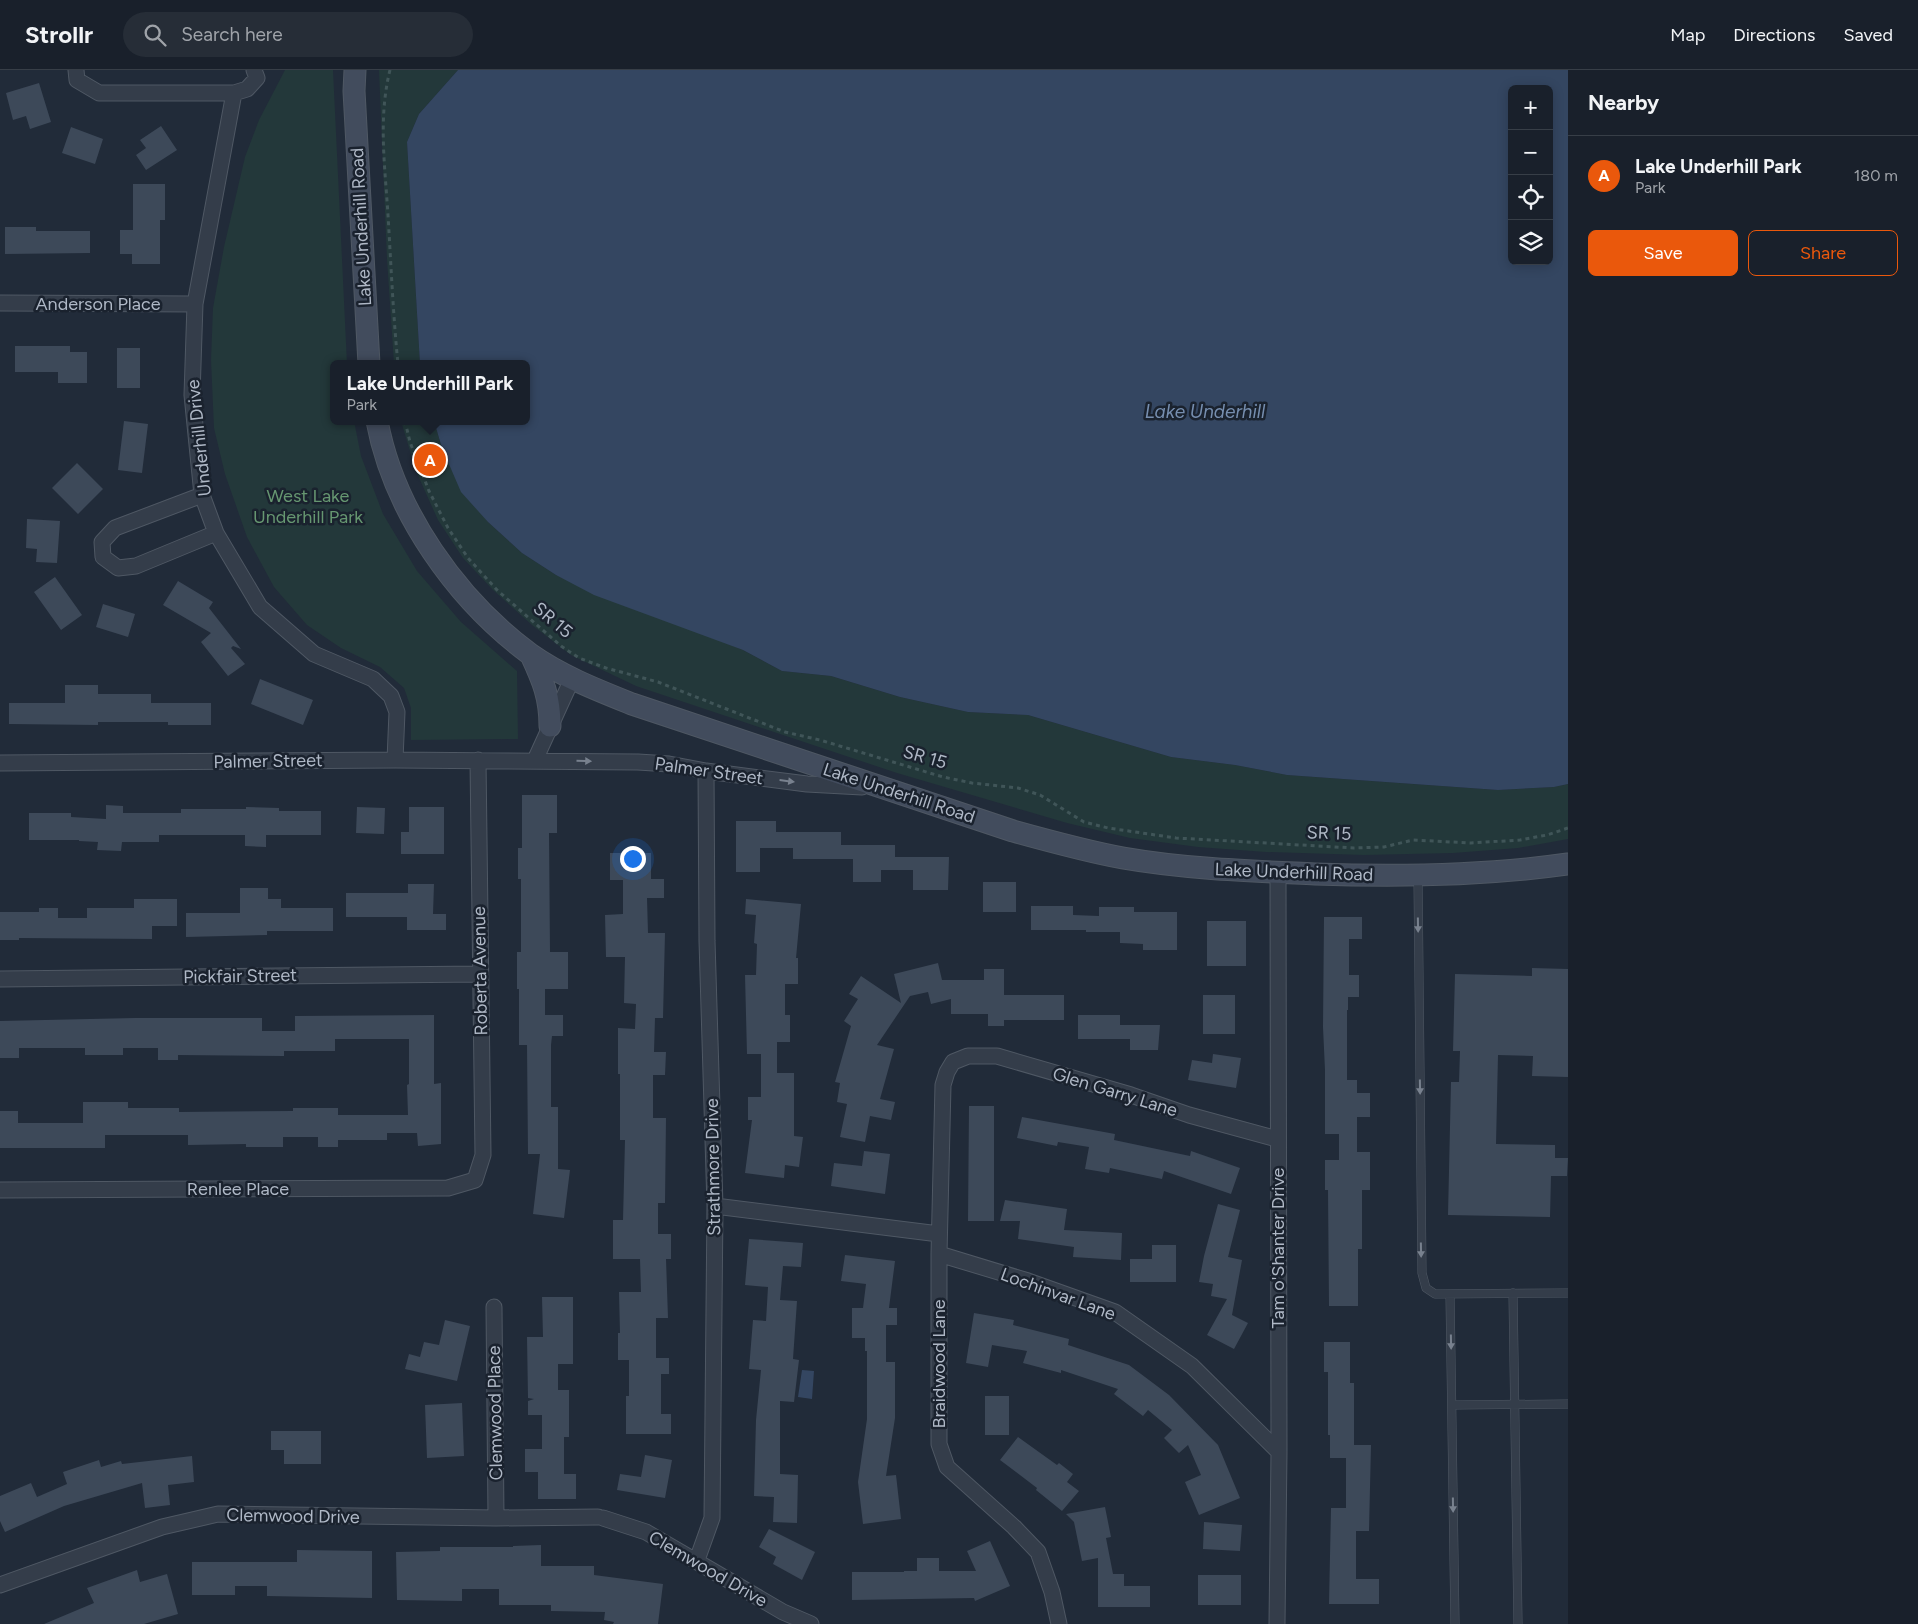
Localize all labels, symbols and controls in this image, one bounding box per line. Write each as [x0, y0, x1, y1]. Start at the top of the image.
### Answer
search box [123, 12, 473, 57]
text: Strollr [25, 20, 93, 49]
icon: search [141, 21, 169, 49]
text: Search here [181, 23, 283, 46]
text: Map [1670, 24, 1705, 46]
text: Directions [1733, 24, 1815, 46]
text: Saved [1843, 24, 1893, 46]
map controls [1508, 85, 1553, 265]
button: + [1508, 85, 1553, 130]
text: Nearby [1588, 90, 1659, 115]
button: − [1508, 130, 1553, 175]
street label: Lake Underhill Road [346, 147, 376, 307]
text: Lake Underhill Park [1635, 155, 1802, 178]
text: A [1598, 166, 1610, 185]
text: 180 m [1854, 166, 1898, 185]
button: locate [1508, 175, 1553, 220]
text: Park [1635, 178, 1665, 197]
button: layers [1508, 220, 1553, 265]
button: Save [1588, 230, 1738, 276]
button: Share [1748, 230, 1898, 276]
street label: Anderson Place [35, 293, 161, 315]
popup [330, 360, 530, 425]
text: Lake Underhill Park [347, 372, 513, 395]
street label: Underhill Drive [182, 378, 216, 498]
text: Park [347, 395, 377, 414]
water label: Lake Underhill [1145, 400, 1266, 423]
pin: A [414, 441, 446, 479]
park label: West Lake Underhill Park [253, 485, 363, 528]
street label: SR 15 [529, 597, 577, 643]
street label: SR 15 [901, 740, 949, 774]
street label: Palmer Street [213, 749, 323, 773]
street label: Palmer Street [653, 752, 765, 790]
one-way arrow [576, 757, 592, 765]
street label: Lake Underhill Road [820, 758, 978, 828]
one-way arrow [779, 777, 795, 785]
street label: SR 15 [1306, 821, 1352, 845]
your location [620, 846, 646, 872]
street label: Lake Underhill Road [1214, 858, 1374, 886]
street label: Roberta Avenue [468, 906, 492, 1036]
one-way arrow [1414, 917, 1422, 933]
street label: Pickfair Street [183, 964, 297, 988]
street label: Glen Garry Lane [1050, 1063, 1180, 1121]
one-way arrow [1416, 1079, 1424, 1095]
street label: Strathmore Drive [701, 1098, 725, 1236]
street label: Tam o'Shanter Drive [1267, 1167, 1289, 1328]
street label: Renlee Place [187, 1178, 289, 1200]
one-way arrow [1417, 1242, 1425, 1258]
street label: Lochinvar Lane [997, 1263, 1119, 1325]
street label: Braidwood Lane [928, 1299, 950, 1429]
one-way arrow [1447, 1335, 1455, 1351]
street label: Clemwood Place [483, 1345, 507, 1481]
one-way arrow [1449, 1497, 1457, 1513]
street label: Clemwood Drive [226, 1504, 360, 1528]
street label: Clemwood Drive [645, 1526, 771, 1612]

